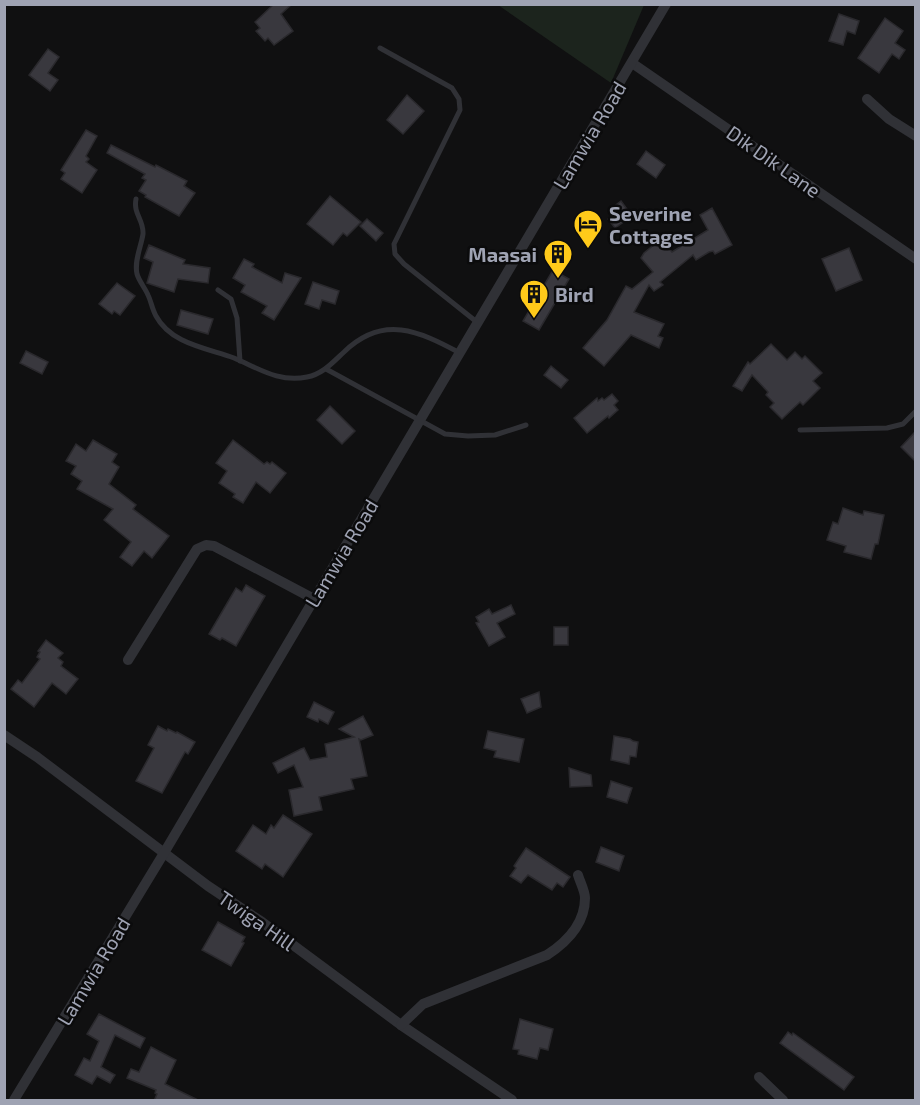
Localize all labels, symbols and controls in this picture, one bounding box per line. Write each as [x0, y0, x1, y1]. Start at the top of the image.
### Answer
street label: Lamwia Road [547, 77, 631, 193]
street label: Dik Dik Lane [722, 120, 826, 202]
place label: Severine Cottages [609, 201, 694, 248]
hotel icon: Severine Cottages [572, 208, 604, 250]
building icon: Maasai [542, 238, 574, 280]
place label: Maasai [468, 242, 537, 266]
building icon: Bird [518, 278, 550, 320]
place label: Bird [555, 282, 594, 306]
street label: Lamwia Road [299, 495, 383, 611]
street label: Twiga Hill [214, 885, 300, 955]
street label: Lamwia Road [51, 913, 135, 1029]

